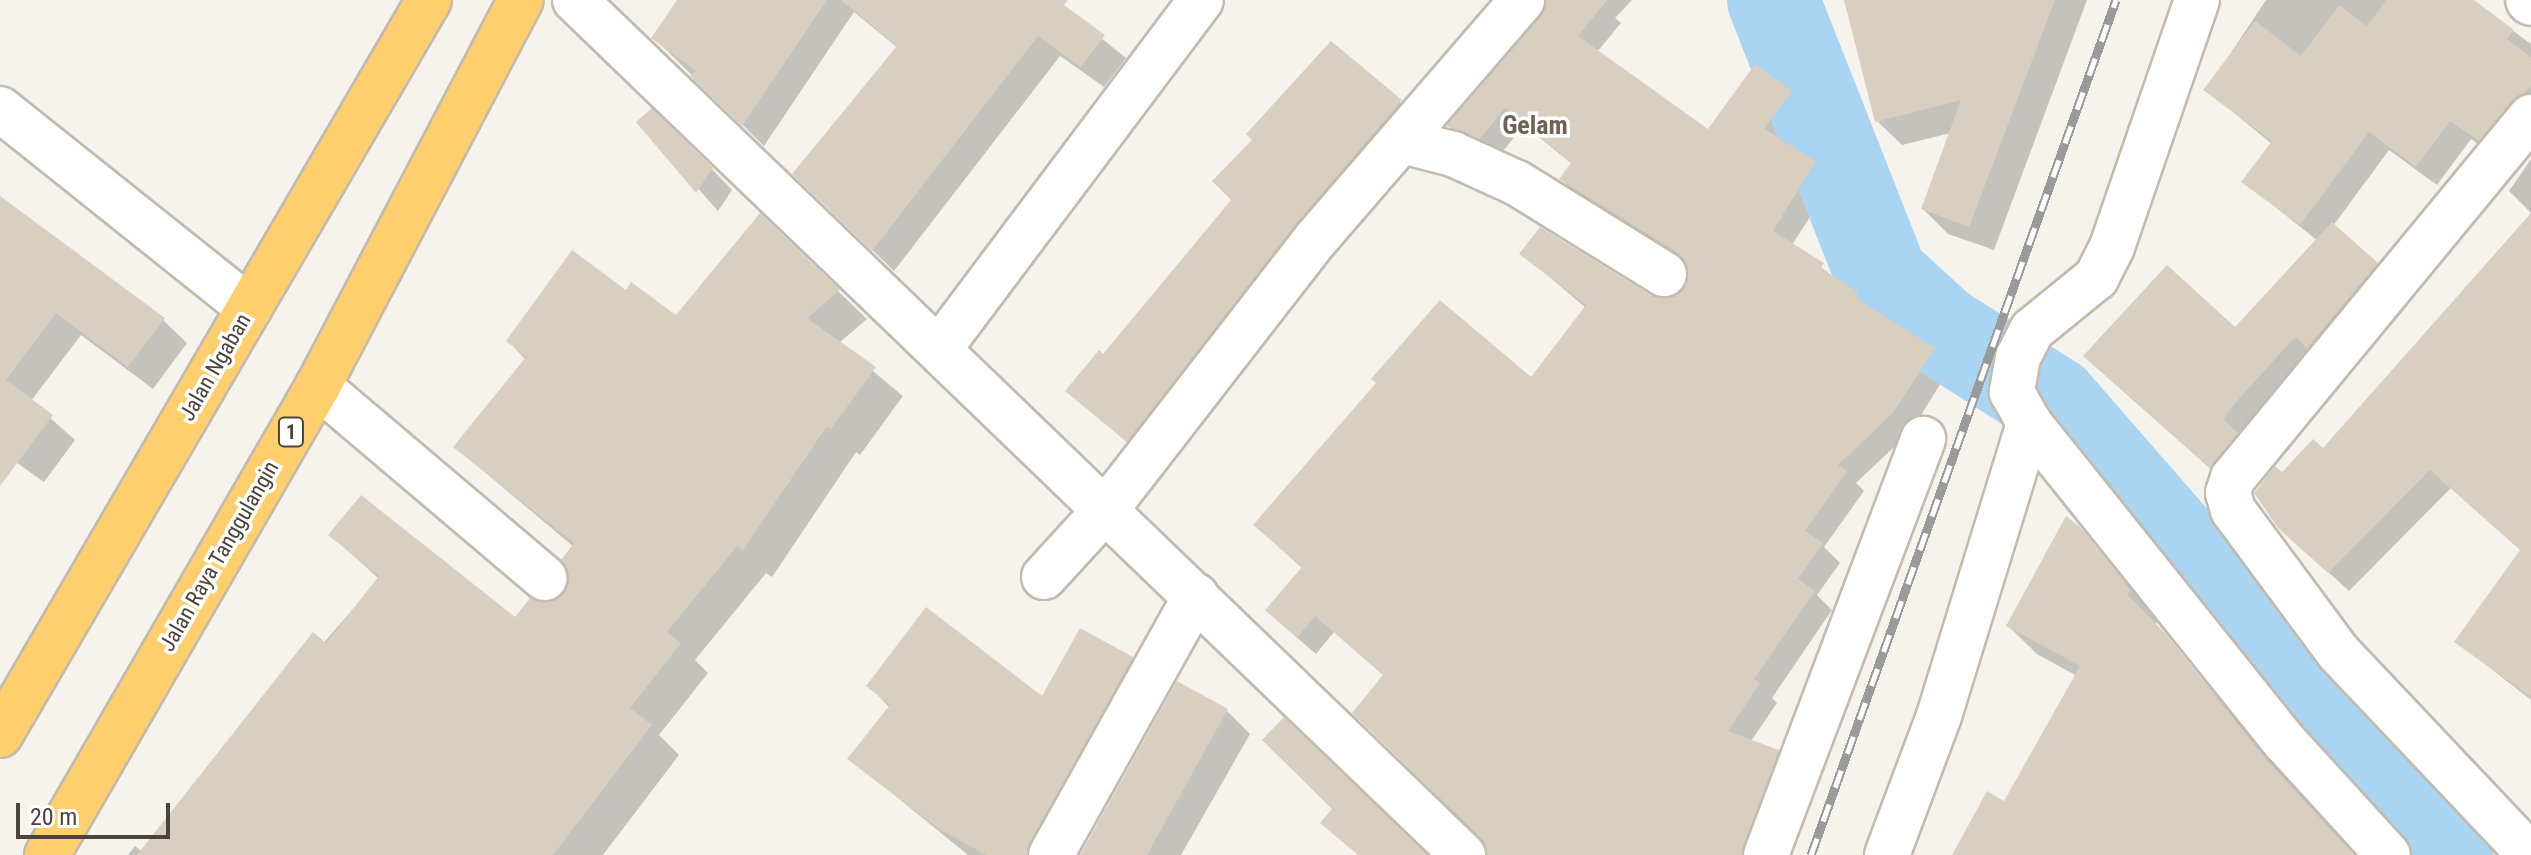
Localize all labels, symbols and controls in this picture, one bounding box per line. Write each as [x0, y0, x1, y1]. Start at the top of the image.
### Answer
district label: Gelam [1502, 110, 1568, 142]
street label: Jalan Ngaban [174, 309, 256, 425]
road number: 1 [277, 416, 305, 448]
street label: Jalan Raya Tanggulangin [154, 456, 284, 656]
scale bar [20, 787, 174, 837]
text: 20 m [30, 803, 77, 831]

